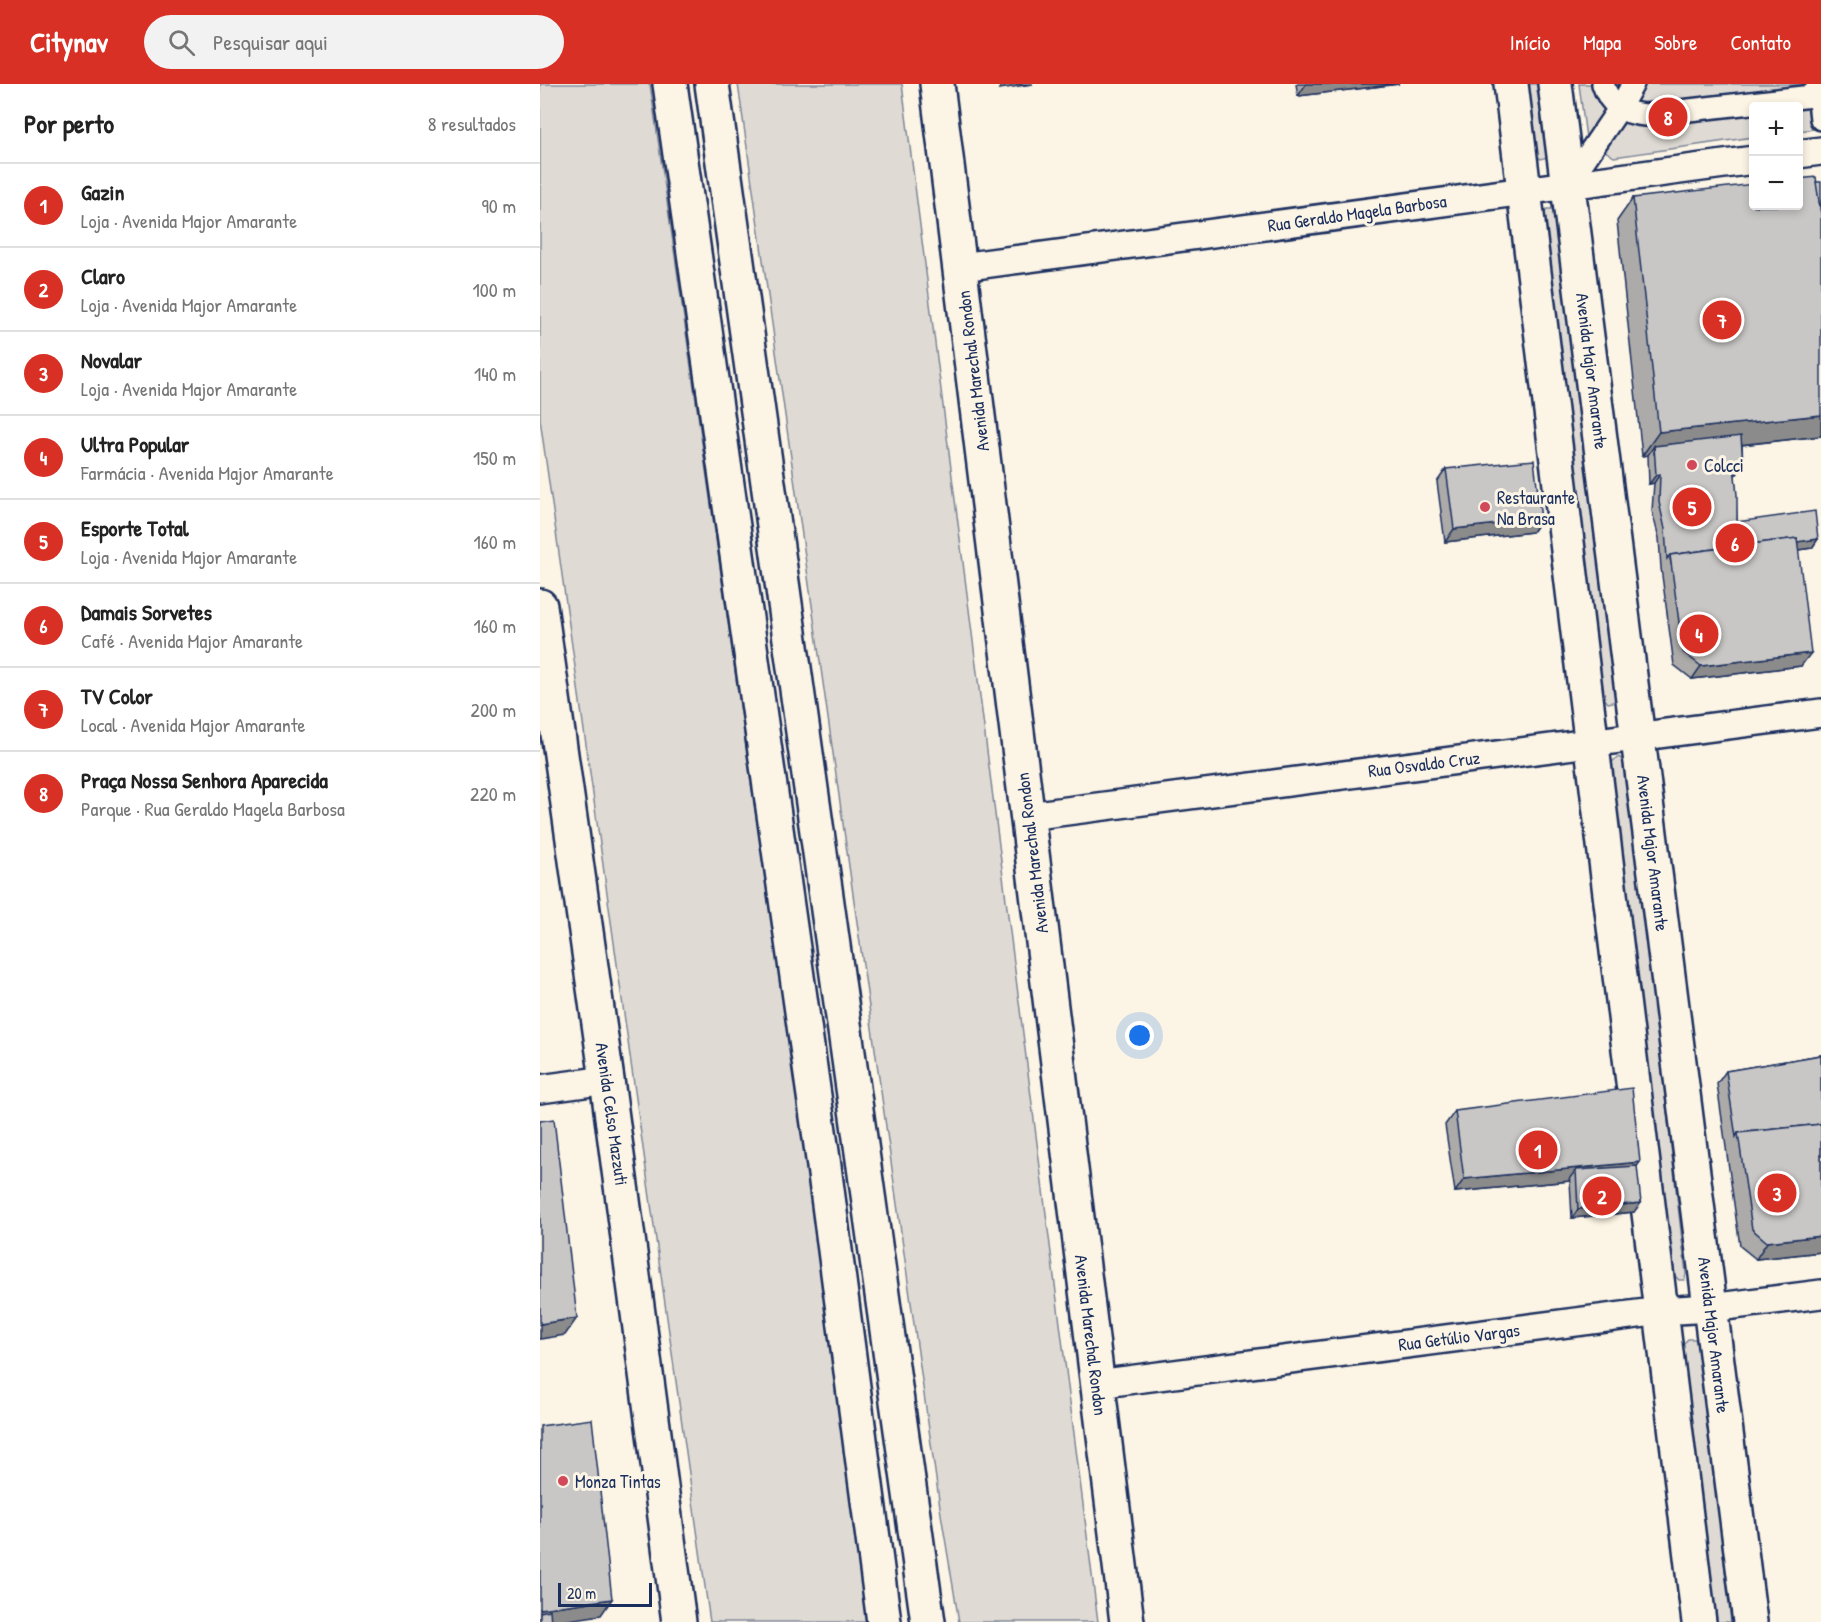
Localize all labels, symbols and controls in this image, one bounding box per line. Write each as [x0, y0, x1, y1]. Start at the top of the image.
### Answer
search box [144, 15, 564, 69]
text: Citynav [30, 23, 108, 61]
icon: search [165, 26, 198, 59]
text: Pesquisar aqui [213, 27, 328, 57]
text: Início [1510, 28, 1550, 57]
text: Mapa [1583, 28, 1621, 57]
text: Sobre [1654, 28, 1697, 57]
text: Contato [1730, 28, 1791, 57]
pin: 8 [1648, 94, 1688, 140]
map controls [1749, 102, 1803, 210]
button: + [1749, 102, 1803, 156]
text: Por perto [24, 106, 114, 141]
text: 8 resultados [428, 110, 516, 137]
button: − [1749, 156, 1803, 210]
text: Gazin [81, 177, 124, 207]
street label: Rua Geraldo Magela Barbosa [1266, 188, 1448, 238]
text: 1 [40, 192, 47, 219]
text: 90 m [482, 192, 516, 219]
text: Loja · Avenida Major Amarante [81, 207, 297, 234]
text: Claro [81, 261, 125, 291]
text: 2 [39, 276, 48, 303]
text: 100 m [473, 276, 516, 303]
street label: Avenida Marechal Rondon [951, 289, 995, 453]
text: Loja · Avenida Major Amarante [81, 291, 297, 318]
street label: Avenida Major Amarante [1570, 291, 1614, 451]
pin: 7 [1702, 298, 1742, 342]
text: Novalar [81, 345, 142, 375]
text: 3 [39, 360, 48, 387]
text: 140 m [474, 360, 516, 387]
text: Loja · Avenida Major Amarante [81, 375, 297, 402]
text: Ultra Popular [81, 429, 189, 459]
text: 4 [40, 444, 47, 471]
text: 150 m [473, 444, 516, 471]
place label: Colcci [1704, 453, 1744, 478]
marker: Colcci [1685, 458, 1699, 472]
text: Farmácia · Avenida Major Amarante [81, 459, 334, 486]
pin: 5 [1672, 484, 1712, 530]
place label: Restaurante Na Brasa [1497, 485, 1575, 531]
marker: Restaurante Na Brasa [1478, 500, 1492, 514]
text: Esporte Total [81, 513, 189, 543]
pin: 6 [1716, 520, 1754, 566]
text: 5 [39, 528, 48, 555]
text: 160 m [474, 528, 516, 555]
text: Loja · Avenida Major Amarante [81, 543, 297, 570]
text: Damais Sorvetes [81, 597, 212, 627]
text: 6 [40, 612, 47, 639]
text: 160 m [474, 612, 516, 639]
pin: 4 [1680, 612, 1718, 656]
text: Café · Avenida Major Amarante [81, 627, 303, 654]
text: TV Color [81, 681, 153, 711]
text: 7 [39, 696, 48, 723]
text: 200 m [471, 696, 516, 723]
text: Local · Avenida Major Amarante [81, 711, 306, 738]
street label: Rua Osvaldo Cruz [1367, 745, 1482, 783]
text: Praça Nossa Senhora Aparecida [81, 765, 328, 795]
street label: Avenida Marechal Rondon [1010, 771, 1054, 935]
street label: Avenida Major Amarante [1631, 773, 1675, 933]
text: 8 [39, 780, 48, 807]
text: 220 m [470, 780, 516, 807]
text: Parque · Rua Geraldo Magela Barbosa [81, 795, 345, 822]
your location [1125, 1021, 1154, 1050]
street label: Avenida Celso Mazzuti [590, 1041, 634, 1187]
pin: 1 [1518, 1128, 1558, 1172]
pin: 3 [1758, 1170, 1796, 1216]
pin: 2 [1582, 1174, 1622, 1218]
street label: Avenida Marechal Rondon [1069, 1253, 1113, 1417]
street label: Avenida Major Amarante [1692, 1255, 1736, 1415]
street label: Rua Getúlio Vargas [1397, 1317, 1521, 1357]
place label: Monza Tintas [575, 1469, 661, 1494]
marker: Monza Tintas [556, 1474, 570, 1488]
scale bar [558, 1580, 652, 1608]
text: 20 m [567, 1582, 596, 1604]

